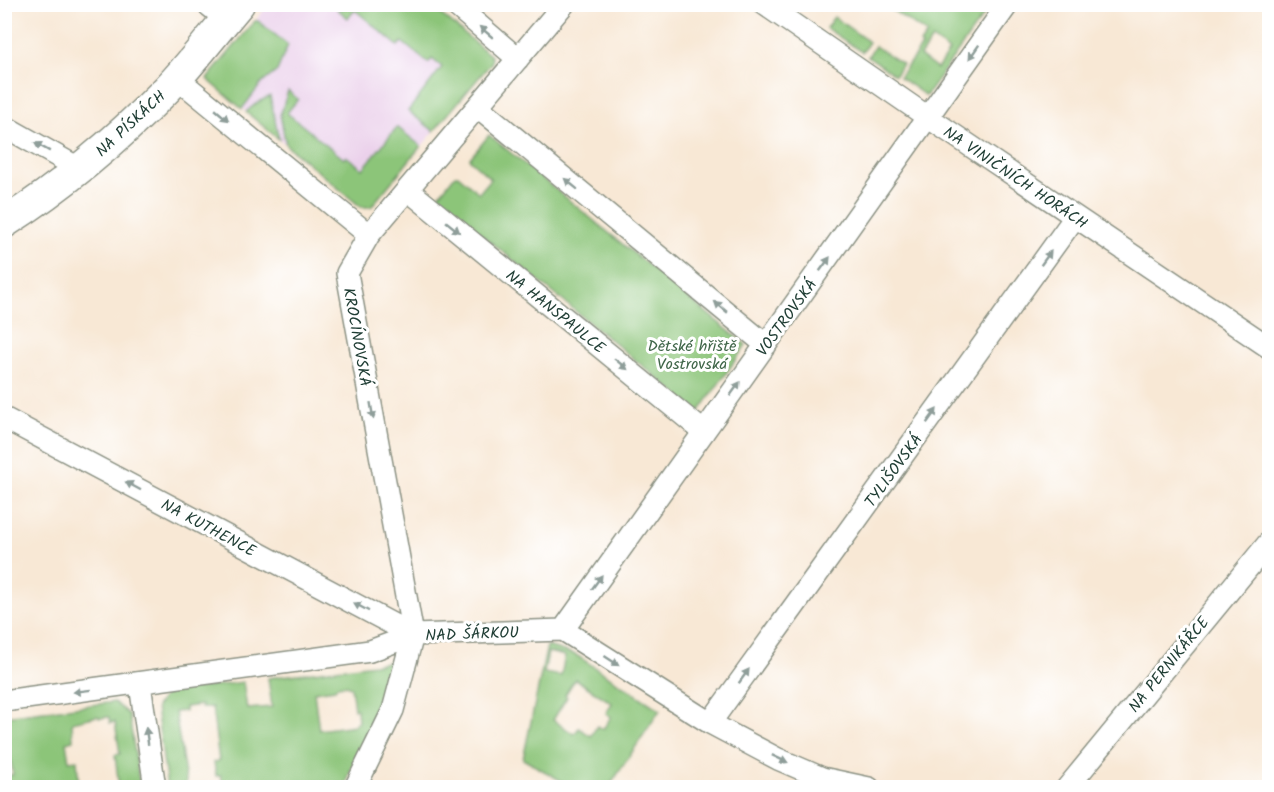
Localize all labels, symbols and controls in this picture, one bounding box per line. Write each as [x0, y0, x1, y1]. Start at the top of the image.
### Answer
one-way arrow [479, 26, 494, 39]
one-way arrow [968, 44, 980, 60]
street label: NA PÍSKÁCH [90, 85, 172, 163]
one-way arrow [214, 108, 229, 121]
street label: NA VINIČNÍCH HORÁCH [938, 120, 1093, 236]
one-way arrow [34, 142, 50, 153]
one-way arrow [563, 177, 579, 190]
one-way arrow [445, 220, 460, 233]
one-way arrow [1040, 250, 1052, 266]
one-way arrow [818, 256, 830, 271]
street label: NA HANSPAULCE [500, 264, 611, 361]
street label: VOSTROVSKÁ [750, 274, 824, 362]
street label: KROCÍNOVSKÁ [336, 286, 378, 389]
one-way arrow [713, 301, 729, 314]
park label: Dětské hřiště Vostrovská [648, 334, 737, 377]
one-way arrow [613, 357, 628, 369]
one-way arrow [729, 381, 741, 397]
one-way arrow [368, 402, 377, 421]
one-way arrow [926, 408, 938, 424]
street label: TYLIŠOVSKÁ [859, 429, 930, 513]
one-way arrow [124, 482, 142, 492]
street label: NA KUTHENCE [156, 493, 261, 564]
one-way arrow [591, 574, 603, 590]
one-way arrow [352, 602, 369, 612]
street label: NA PERNIKÁŘCE [1122, 611, 1216, 718]
street label: NAD ŠÁRKOU [425, 620, 520, 649]
one-way arrow [604, 655, 620, 666]
one-way arrow [738, 668, 750, 684]
one-way arrow [72, 686, 91, 696]
one-way arrow [143, 726, 152, 745]
one-way arrow [772, 755, 789, 764]

